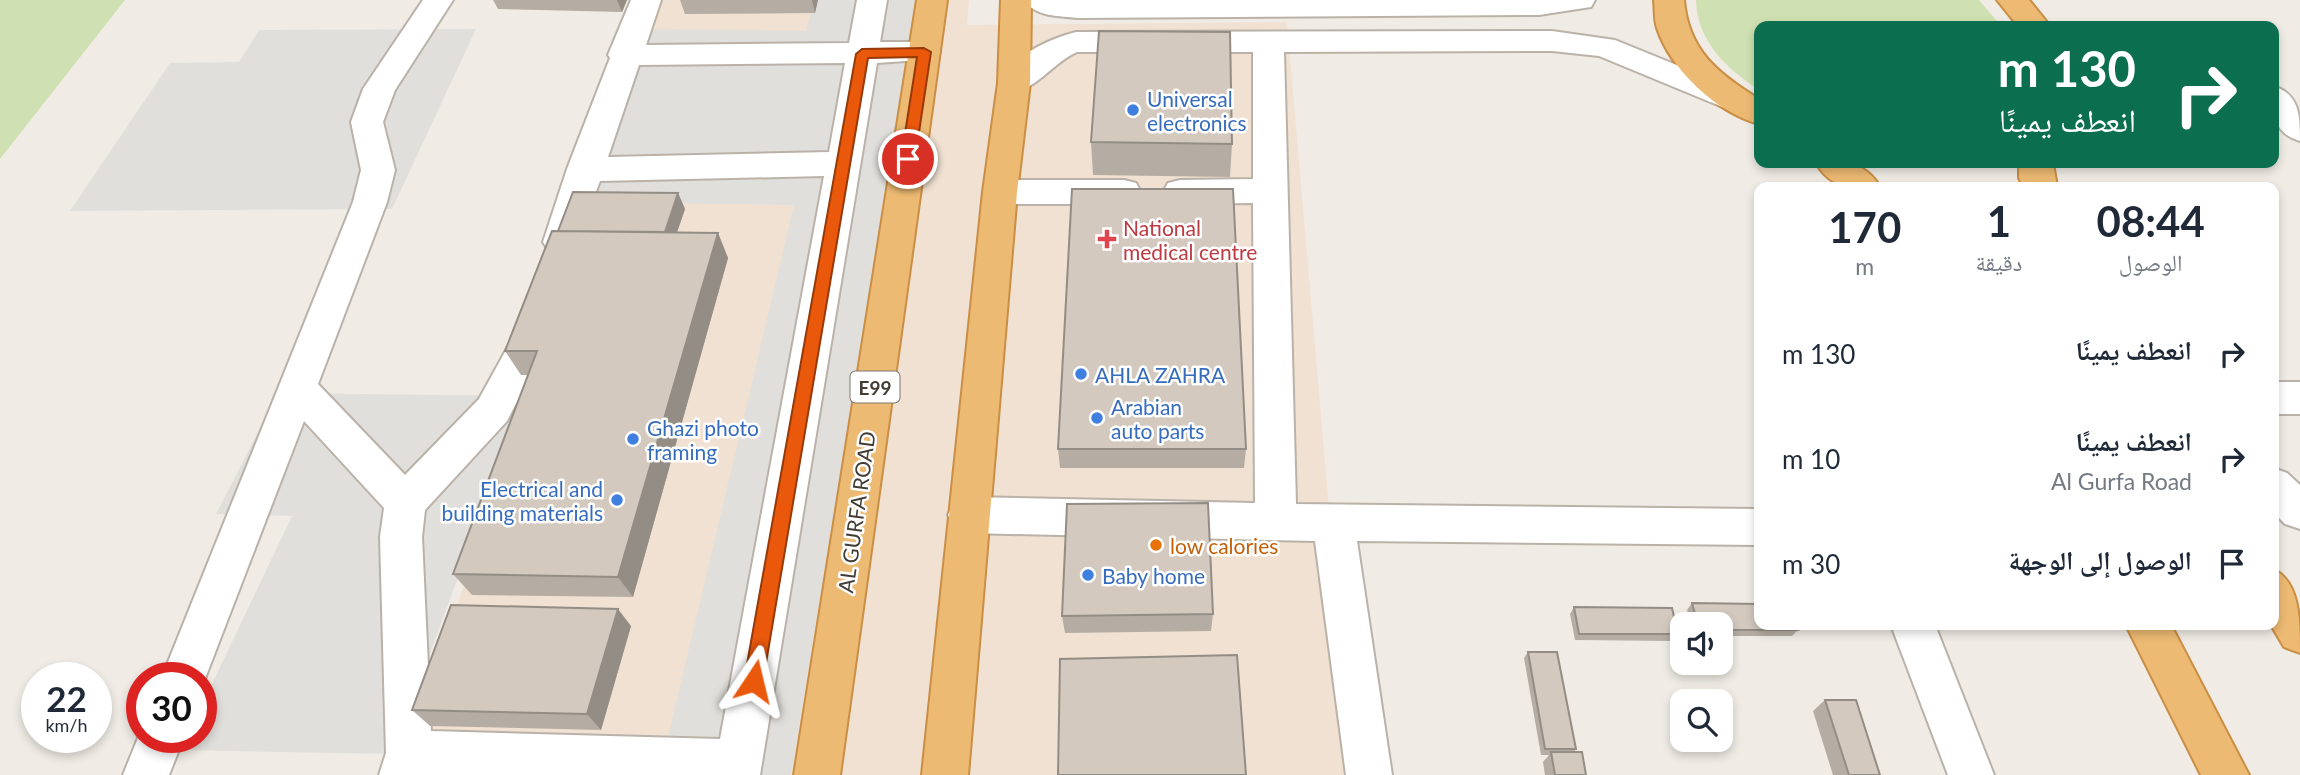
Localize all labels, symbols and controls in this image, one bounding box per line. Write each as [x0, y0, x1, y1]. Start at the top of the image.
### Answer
text: 130 m [1998, 39, 2136, 97]
icon: right [2160, 49, 2251, 140]
place label: Universal electronics [1147, 86, 1247, 135]
text: انعطف يمينًا [1999, 100, 2136, 139]
marker: Universal electronics [1125, 102, 1141, 118]
pin [878, 129, 938, 189]
icon: arrive [889, 140, 927, 178]
text: 1 [1987, 196, 2011, 246]
text: 08:44 [2097, 196, 2205, 246]
text: 170 [1828, 202, 1901, 252]
place label: National medical centre [1123, 215, 1257, 264]
marker: National medical centre [1097, 229, 1117, 249]
text: دقيقة [1976, 248, 2022, 276]
text: الوصول [2119, 248, 2182, 276]
text: m [1855, 252, 1874, 280]
text: انعطف يمينًا [2075, 334, 2192, 366]
icon: right [2213, 335, 2251, 373]
text: 130 m [1782, 338, 1855, 370]
place label: AHLA ZAHRA [1095, 362, 1226, 387]
marker: AHLA ZAHRA [1073, 366, 1089, 382]
road number: E99 [850, 372, 900, 402]
place label: Arabian auto parts [1111, 394, 1204, 443]
marker: Arabian auto parts [1089, 410, 1105, 426]
place label: Ghazi photo framing [647, 415, 759, 464]
text: انعطف يمينًا [2075, 425, 2192, 457]
street label: AL GURFA ROAD [832, 430, 880, 594]
marker: Ghazi photo framing [625, 431, 641, 447]
icon: right [2213, 440, 2251, 478]
text: 10 m [1782, 443, 1840, 475]
text: Al Gurfa Road [2051, 467, 2192, 495]
place label: Electrical and building materials [441, 476, 603, 525]
marker: Electrical and building materials [609, 492, 625, 508]
place label: low calories [1170, 533, 1278, 558]
marker: low calories [1148, 537, 1164, 553]
text: الوصول إلى الوجهة [2008, 544, 2192, 576]
icon: arrive [2213, 545, 2251, 583]
text: 30 m [1782, 548, 1840, 580]
place label: Baby home [1102, 563, 1205, 588]
marker: Baby home [1080, 567, 1096, 583]
map controls [1670, 612, 1733, 752]
button: sound [1670, 612, 1733, 675]
position arrow [717, 644, 791, 718]
speed limit sign: 30 [126, 662, 217, 753]
text: 22 [46, 677, 87, 719]
button: search [1670, 689, 1733, 752]
text: km/h [45, 714, 88, 736]

